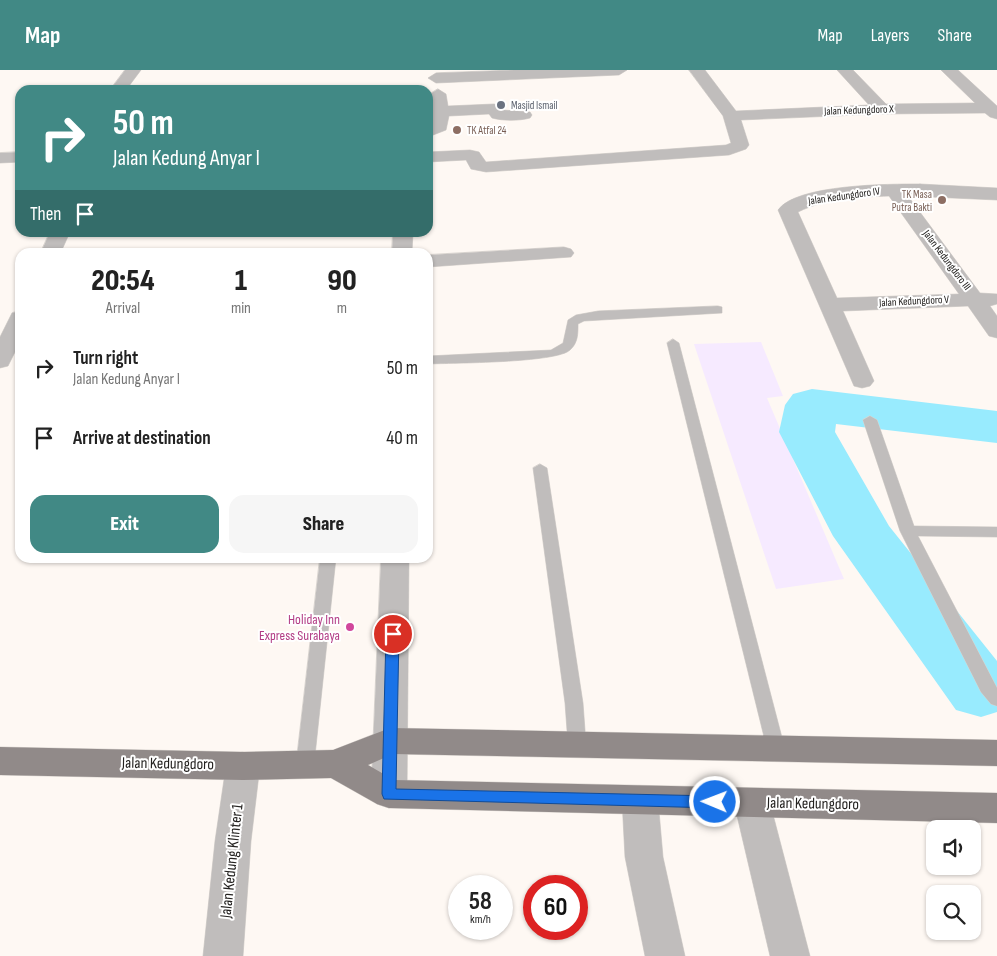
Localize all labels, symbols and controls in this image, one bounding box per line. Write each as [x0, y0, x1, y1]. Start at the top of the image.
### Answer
text: Map [25, 21, 60, 50]
text: Map [818, 25, 843, 46]
text: Layers [871, 25, 910, 46]
text: Share [938, 25, 972, 46]
marker: Masjid Ismail [495, 99, 507, 111]
place label: Masjid Ismail [511, 99, 558, 112]
text: 50 m [113, 102, 174, 145]
street label: Jalan Kedungdoro X [823, 102, 894, 118]
icon: right [30, 105, 95, 170]
marker: TK Atfal 24 [451, 124, 463, 136]
place label: TK Atfal 24 [467, 124, 507, 137]
text: Jalan Kedung Anyar I [113, 145, 260, 172]
street label: Jalan Kedungdoro IV [806, 185, 881, 208]
place label: TK Masa Putra Bakti [892, 188, 932, 214]
marker: TK Masa Putra Bakti [936, 194, 948, 206]
icon: arrive [71, 200, 99, 228]
text: Then [30, 203, 61, 226]
street label: Jalan Kedungdoro III [920, 227, 974, 293]
text: 20:54 [91, 263, 155, 299]
text: 1 [235, 263, 247, 299]
text: 90 [327, 263, 357, 299]
street label: Jalan Kedungdoro V [878, 293, 949, 309]
text: Arrival [106, 299, 140, 318]
text: min [231, 299, 251, 318]
text: m [337, 299, 347, 318]
text: Turn right [73, 347, 138, 370]
icon: right [30, 354, 58, 382]
text: 50 m [387, 357, 418, 380]
text: Jalan Kedung Anyar I [73, 370, 180, 389]
icon: arrive [30, 424, 58, 452]
text: Arrive at destination [73, 427, 211, 450]
text: 40 m [386, 427, 418, 450]
button: Exit [30, 495, 219, 553]
button: Share [229, 495, 418, 553]
place label: Holiday Inn Express Surabaya [259, 611, 340, 644]
pin [372, 613, 414, 655]
icon: arrive [379, 620, 407, 648]
marker: Holiday Inn Express Surabaya [344, 621, 356, 633]
street label: Jalan Kedungdoro [121, 754, 214, 774]
position arrow [688, 775, 740, 827]
street label: Jalan Kedungdoro [766, 794, 859, 814]
street label: Jalan Kedung Klinter 1 [216, 802, 247, 920]
map controls [926, 820, 981, 940]
button: sound [926, 820, 981, 875]
speed limit sign: 60 [523, 875, 588, 940]
button: search [926, 885, 981, 940]
text: 58 [469, 886, 492, 917]
text: km/h [470, 912, 491, 927]

